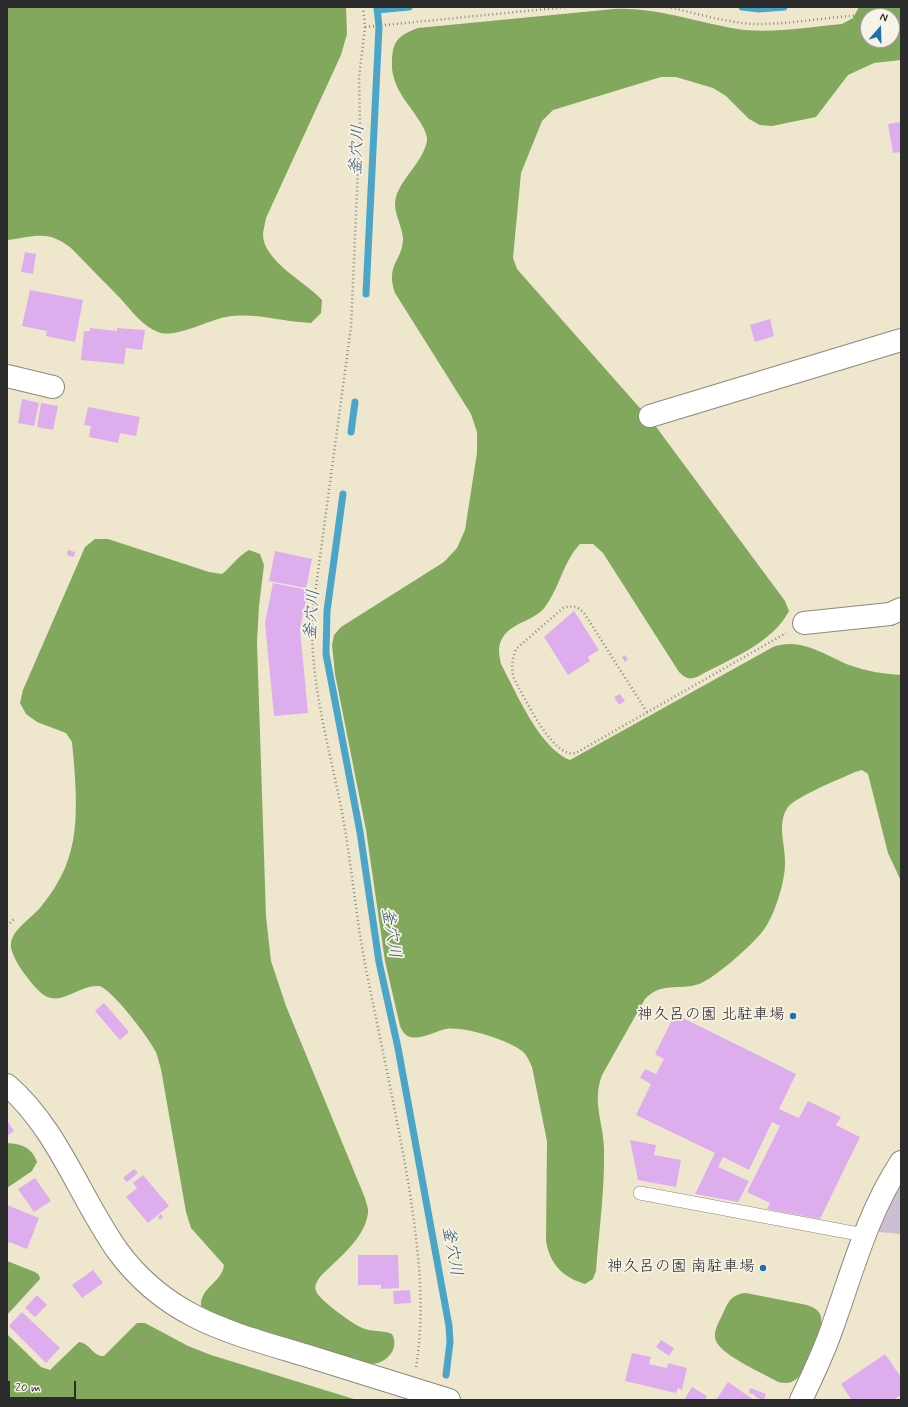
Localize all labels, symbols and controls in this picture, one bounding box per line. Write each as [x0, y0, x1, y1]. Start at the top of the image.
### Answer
north arrow [860, 8, 900, 48]
text: N [878, 10, 890, 25]
water label: 釜穴川 [346, 124, 370, 176]
water label: 釜穴川 [301, 589, 325, 641]
water label: 釜穴川 [376, 906, 404, 960]
place label: 神久呂の園 北駐車場 [637, 1006, 785, 1026]
marker: 神久呂の園 北駐車場 [788, 1011, 798, 1021]
water label: 釜穴川 [437, 1224, 465, 1278]
place label: 神久呂の園 南駐車場 [607, 1258, 755, 1278]
marker: 神久呂の園 南駐車場 [758, 1263, 768, 1273]
scale bar [10, 1373, 78, 1399]
text: 20 m [15, 1380, 41, 1396]

